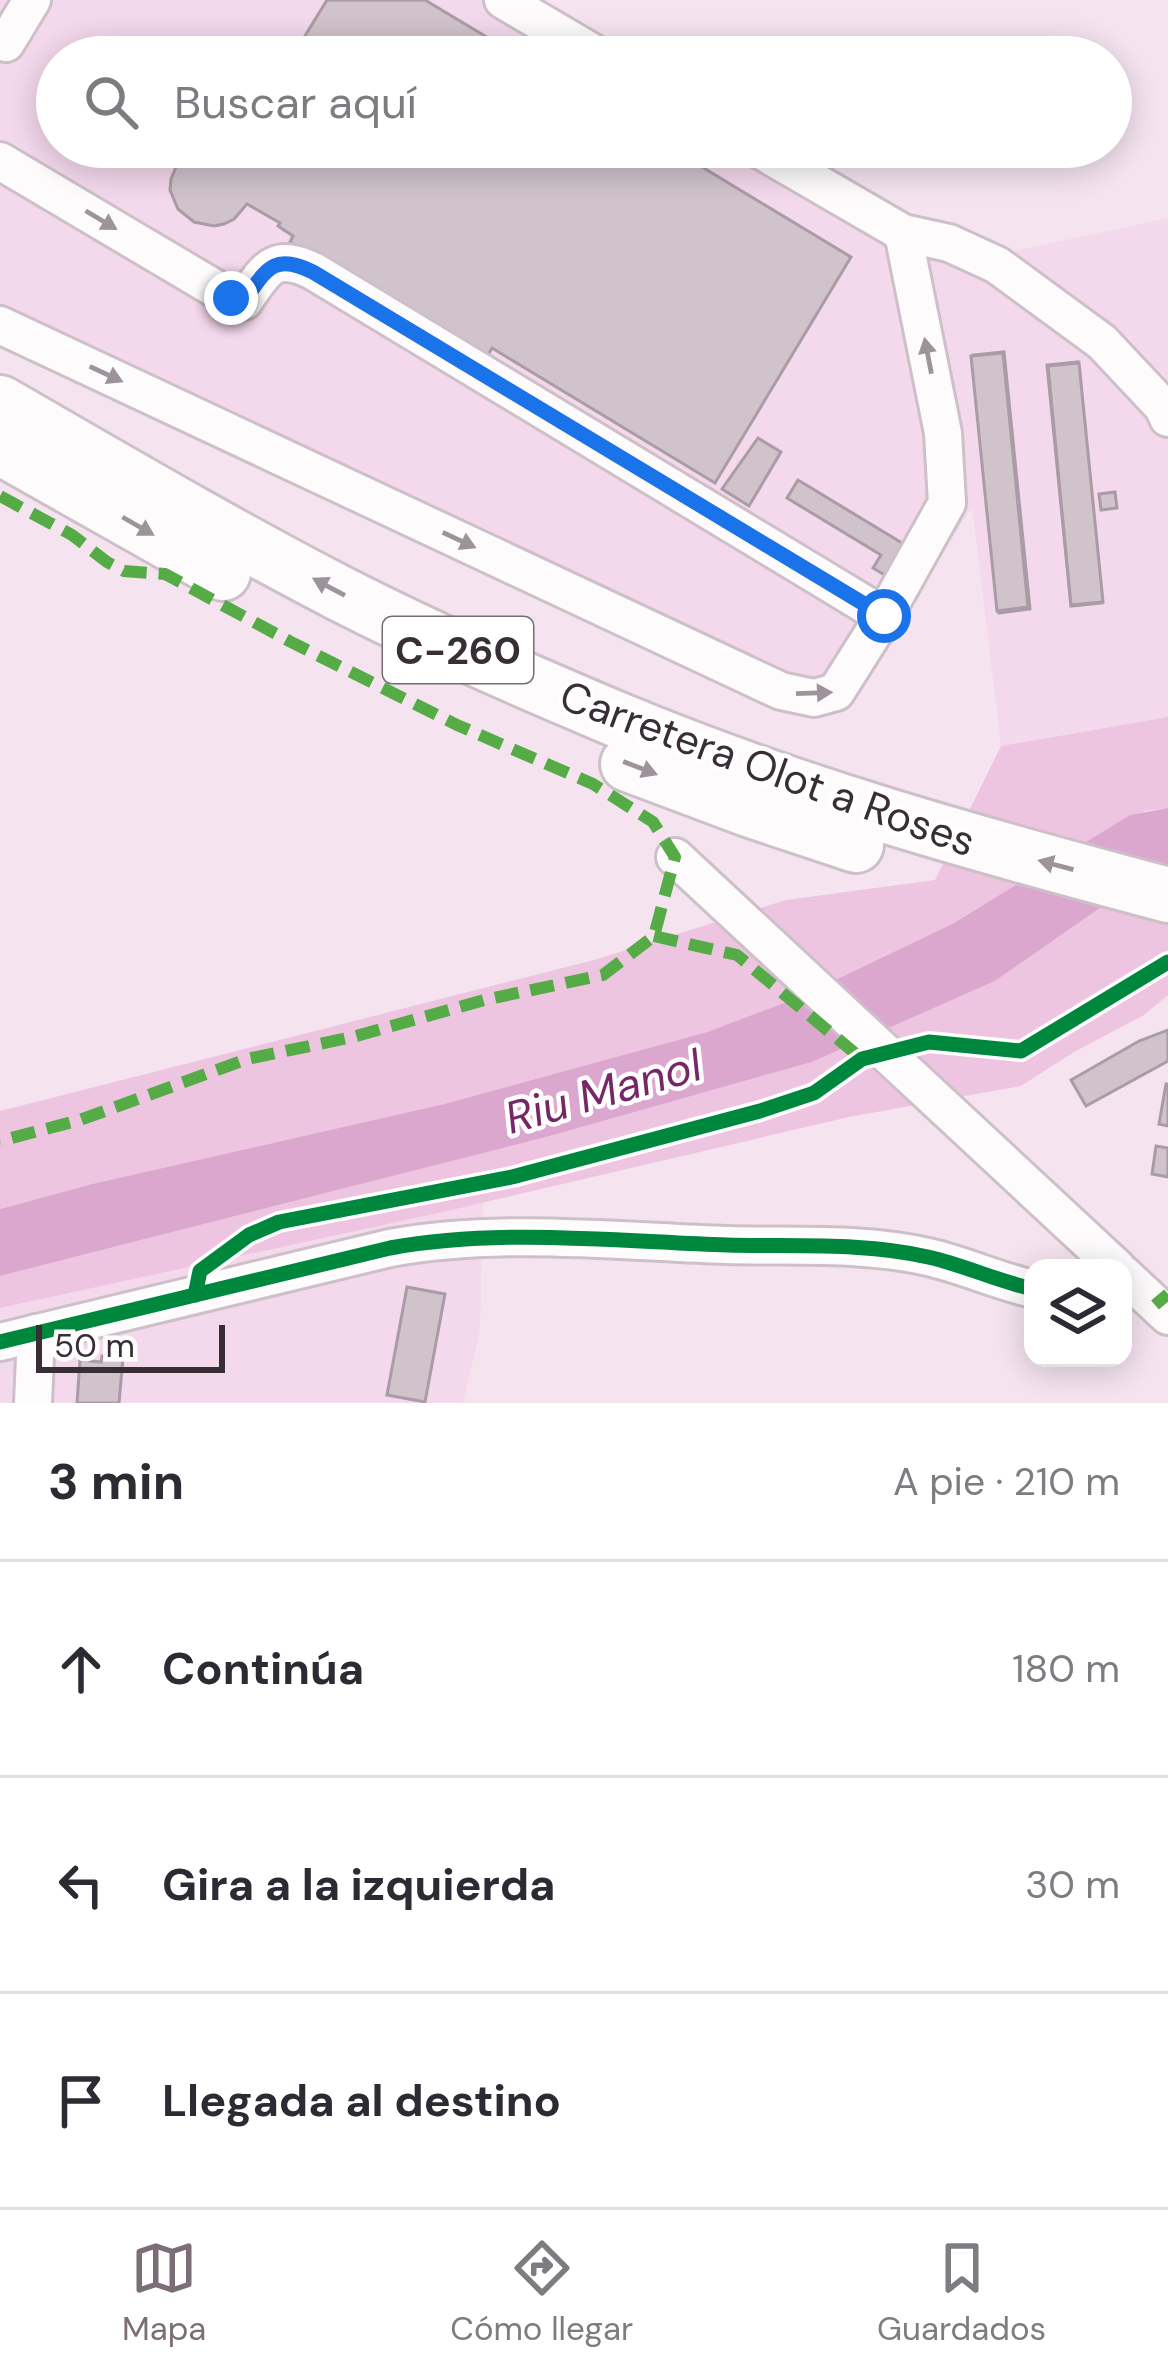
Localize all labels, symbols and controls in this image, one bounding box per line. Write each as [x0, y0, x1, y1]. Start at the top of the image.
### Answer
search box [36, 36, 1132, 168]
icon: search [78, 69, 144, 135]
text: Buscar aquí [174, 73, 417, 132]
one-way arrow [84, 209, 118, 230]
route end [204, 271, 258, 325]
one-way arrow [918, 336, 937, 374]
one-way arrow [89, 365, 124, 385]
one-way arrow [121, 515, 155, 536]
one-way arrow [442, 530, 477, 550]
one-way arrow [312, 577, 347, 598]
route start [857, 589, 911, 643]
road number: C-260 [383, 617, 533, 683]
street label: Carretera Olot a Roses [553, 668, 983, 869]
one-way arrow [796, 683, 834, 702]
one-way arrow [622, 760, 658, 779]
one-way arrow [1037, 855, 1074, 874]
water label: Riu Manol [498, 1035, 709, 1148]
map controls [1024, 1259, 1132, 1367]
button: layers [1024, 1259, 1132, 1367]
scale bar [36, 1319, 225, 1372]
text: 50 m [54, 1324, 135, 1367]
text: 3 min [48, 1448, 184, 1515]
text: A pie · 210 m [893, 1456, 1120, 1507]
icon: ahead [48, 1636, 114, 1702]
text: Continúa [162, 1639, 364, 1698]
text: 180 m [1012, 1643, 1120, 1694]
icon: left [48, 1852, 114, 1918]
text: Gira a la izquierda [162, 1855, 556, 1914]
text: 30 m [1025, 1859, 1120, 1910]
icon: arrive [48, 2068, 114, 2134]
text: Llegada al destino [162, 2071, 561, 2130]
tab: Mapa [122, 2235, 206, 2350]
tab: Cómo llegar [450, 2235, 633, 2350]
tab: Guardados [877, 2235, 1046, 2350]

